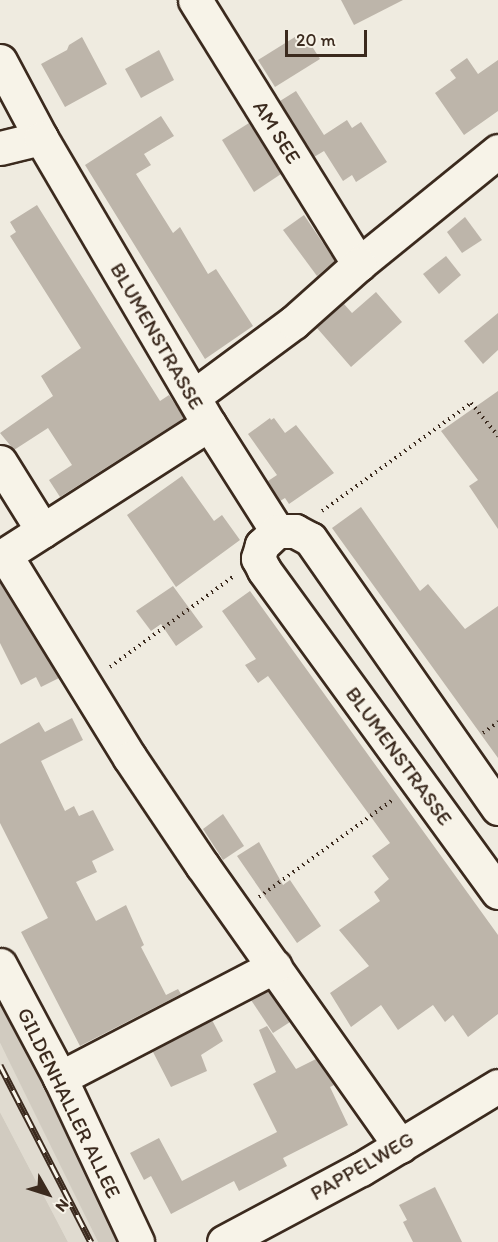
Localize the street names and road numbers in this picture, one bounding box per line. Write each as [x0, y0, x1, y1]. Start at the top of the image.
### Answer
street label: AM SEE [248, 96, 306, 168]
street label: BLUMENSTRASSE [105, 258, 209, 414]
street label: BLUMENSTRASSE [340, 682, 458, 830]
street label: GILDENHALLER ALLEE [12, 1003, 126, 1203]
street label: PAPPELWEG [306, 1126, 418, 1206]

